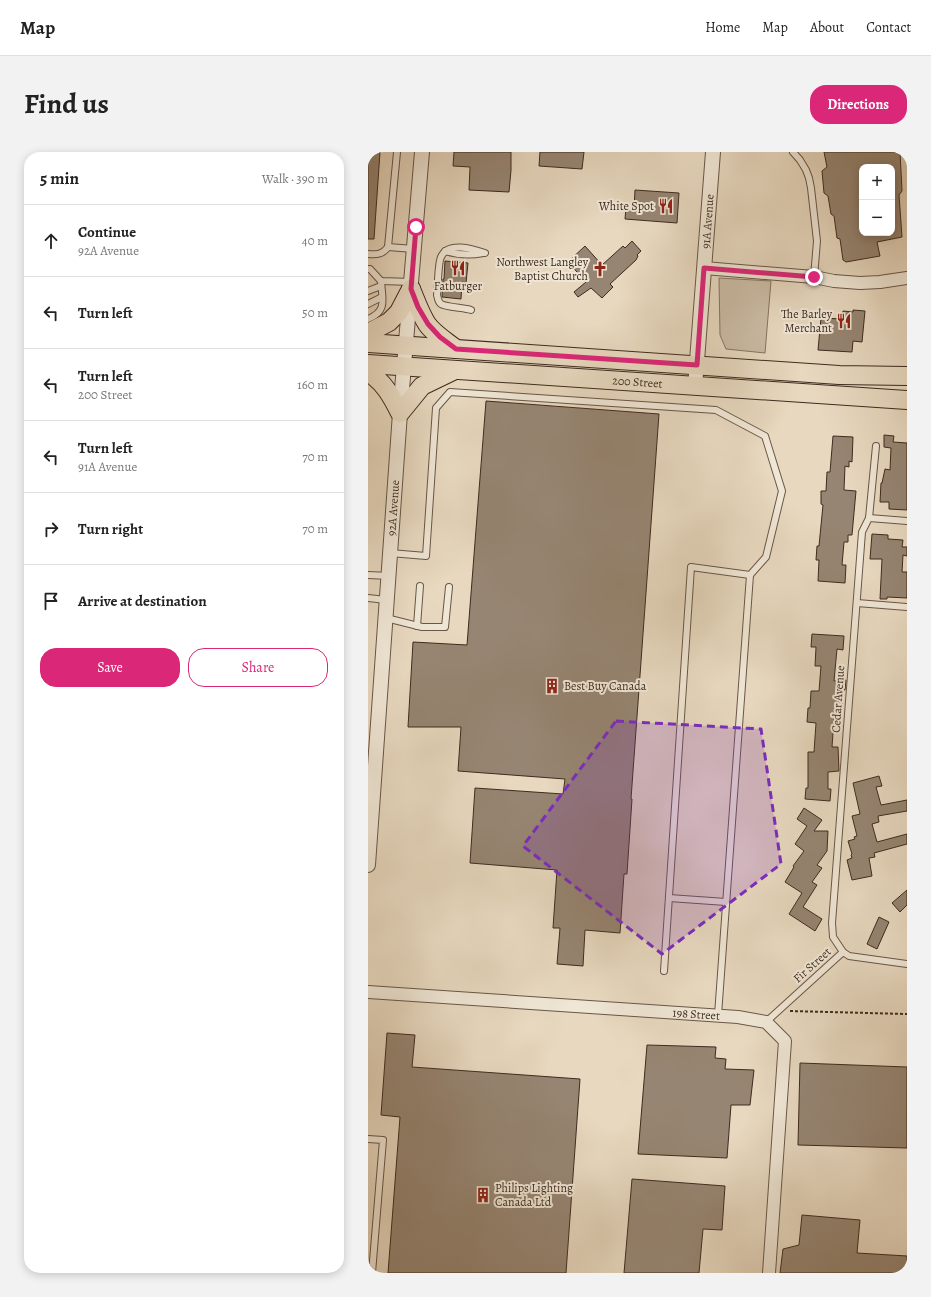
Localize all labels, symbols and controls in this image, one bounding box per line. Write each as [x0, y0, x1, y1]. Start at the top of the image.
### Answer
text: Map [20, 15, 55, 41]
text: Home [705, 18, 740, 37]
text: Map [762, 18, 788, 37]
text: About [810, 18, 844, 37]
text: Contact [866, 18, 911, 37]
text: Find us [24, 85, 109, 123]
button: Directions [810, 85, 907, 124]
map controls [859, 164, 895, 236]
button: + [859, 164, 895, 200]
text: 5 min [40, 167, 79, 190]
text: Walk · 390 m [262, 170, 328, 187]
street label: 91A Avenue [698, 194, 718, 249]
restaurant icon: White Spot [657, 197, 675, 215]
place label: White Spot [598, 198, 654, 214]
button: − [859, 200, 895, 236]
route start [407, 218, 425, 236]
text: Continue [78, 222, 136, 242]
icon: ahead [40, 230, 62, 252]
text: 40 m [302, 232, 328, 249]
text: 92A Avenue [78, 242, 139, 259]
place label: Northwest Langley Baptist Church [496, 254, 589, 284]
restaurant icon: Fatburger [449, 259, 467, 277]
church icon: Northwest Langley Baptist Church [591, 260, 609, 278]
route end [805, 268, 823, 286]
place label: Fatburger [434, 278, 483, 294]
icon: left [40, 302, 62, 324]
text: Turn left [78, 303, 133, 323]
text: 50 m [302, 304, 328, 321]
place label: The Barley Merchant [781, 306, 833, 336]
restaurant icon: The Barley Merchant [835, 312, 853, 330]
text: Turn left [78, 366, 133, 386]
street label: 200 Street [612, 372, 663, 392]
icon: left [40, 374, 62, 396]
text: 160 m [297, 376, 328, 393]
text: 200 Street [78, 386, 133, 403]
text: Turn left [78, 438, 133, 458]
icon: left [40, 446, 62, 468]
text: 70 m [302, 448, 328, 465]
text: 91A Avenue [78, 458, 137, 475]
street label: 92A Avenue [383, 479, 403, 537]
icon: right [40, 518, 62, 540]
text: Turn right [78, 519, 143, 539]
text: 70 m [302, 520, 328, 537]
icon: arrive [40, 590, 62, 612]
text: Arrive at destination [78, 591, 207, 611]
button: Save [40, 648, 180, 687]
button: Share [188, 648, 328, 687]
street label: Cedar Avenue [828, 665, 848, 733]
building icon: Best Buy Canada [543, 677, 561, 695]
place label: Best Buy Canada [564, 678, 647, 694]
street label: Fir Street [790, 944, 834, 986]
street label: 198 Street [672, 1005, 720, 1024]
place label: Philips Lighting Canada Ltd [495, 1180, 573, 1210]
building icon: Philips Lighting Canada Ltd [474, 1186, 492, 1204]

